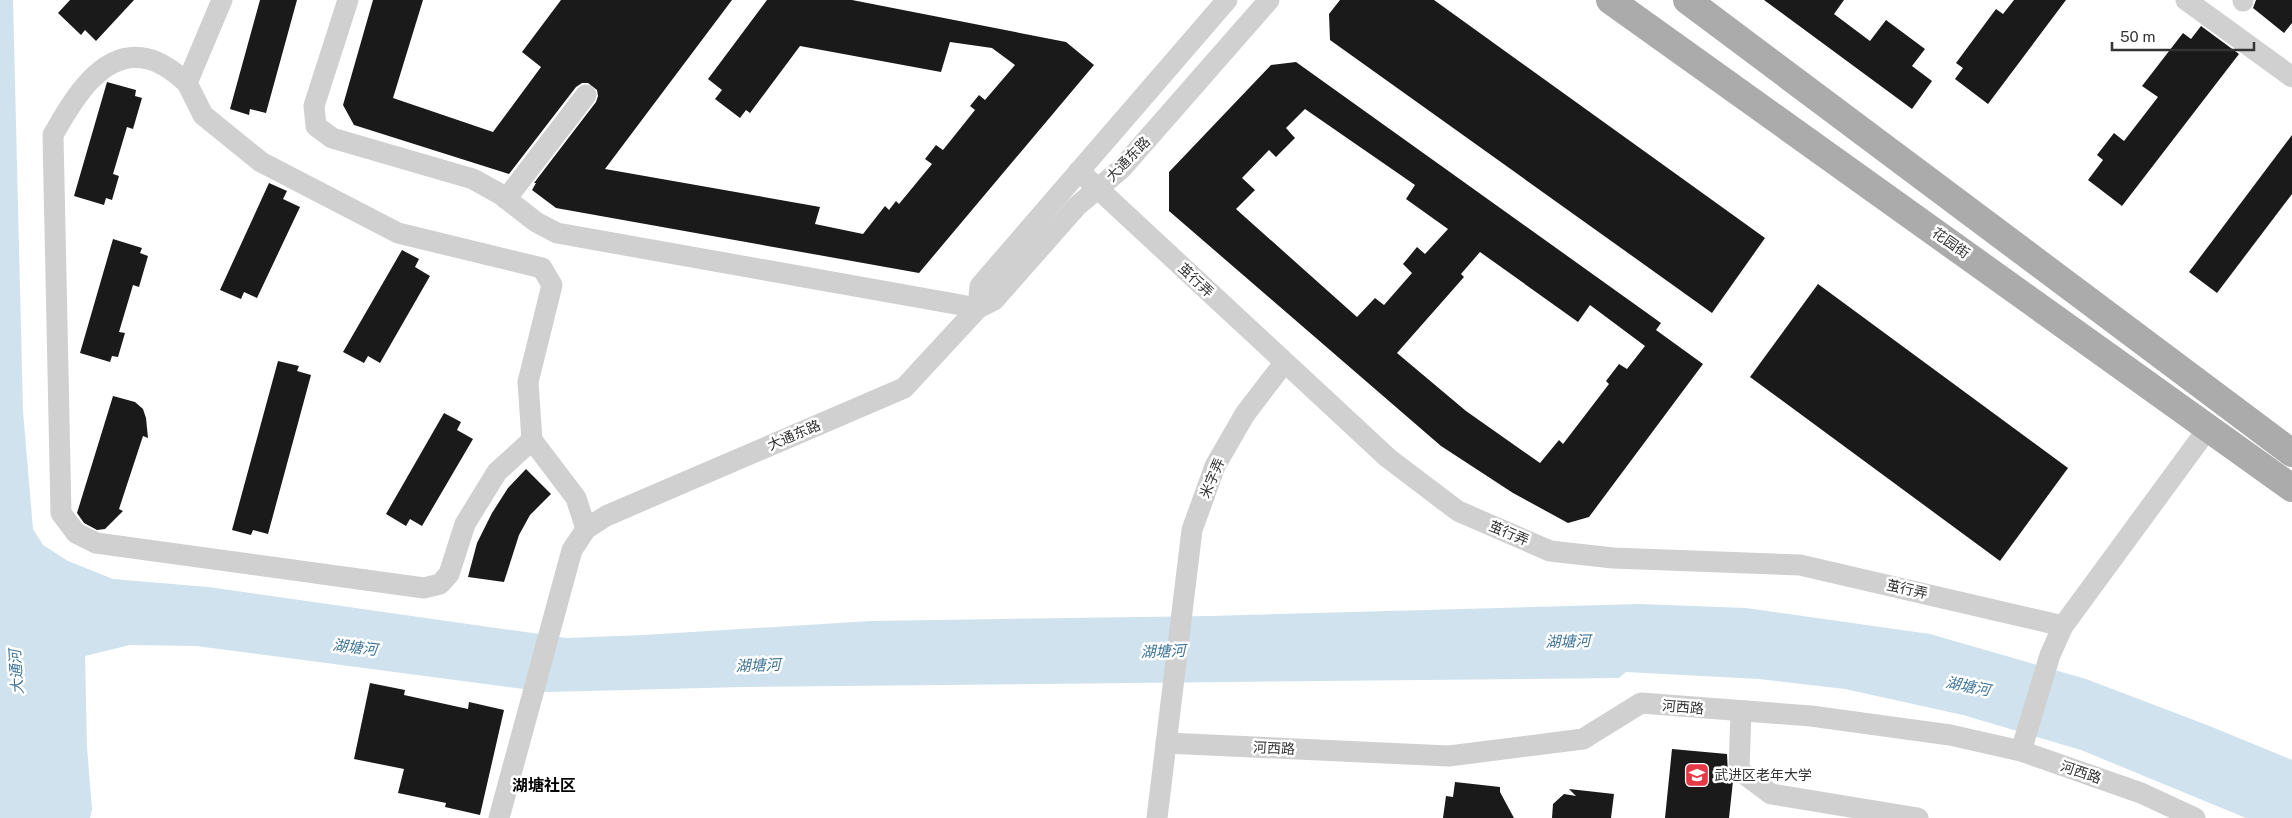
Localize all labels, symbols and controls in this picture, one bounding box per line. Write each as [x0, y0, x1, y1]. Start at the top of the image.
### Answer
scale bar [2112, 20, 2254, 52]
text: 50 m [2120, 28, 2155, 45]
street label: 大通东路 [1103, 133, 1153, 185]
street label: 花园街 [1929, 224, 1973, 262]
street label: 茧行弄 [1175, 260, 1217, 300]
street label: 大通东路 [765, 417, 823, 453]
street label: 米字弄 [1196, 456, 1228, 500]
street label: 茧行弄 [1487, 517, 1531, 549]
street label: 茧行弄 [1885, 576, 1929, 602]
water label: 湖塘河 [1545, 632, 1594, 650]
water label: 湖塘河 [332, 636, 381, 659]
water label: 湖塘河 [1140, 642, 1189, 660]
water label: 大通河 [6, 646, 26, 695]
water label: 湖塘河 [735, 656, 784, 674]
water label: 湖塘河 [1944, 673, 1995, 699]
street label: 河西路 [1661, 697, 1705, 717]
street label: 河西路 [1253, 739, 1295, 757]
street label: 河西路 [2059, 758, 2103, 786]
school or university icon: 武进区老年大学 [1684, 762, 1710, 788]
place label: 武进区老年大学 [1714, 767, 1812, 783]
district label: 湖塘社区 [512, 776, 576, 795]

